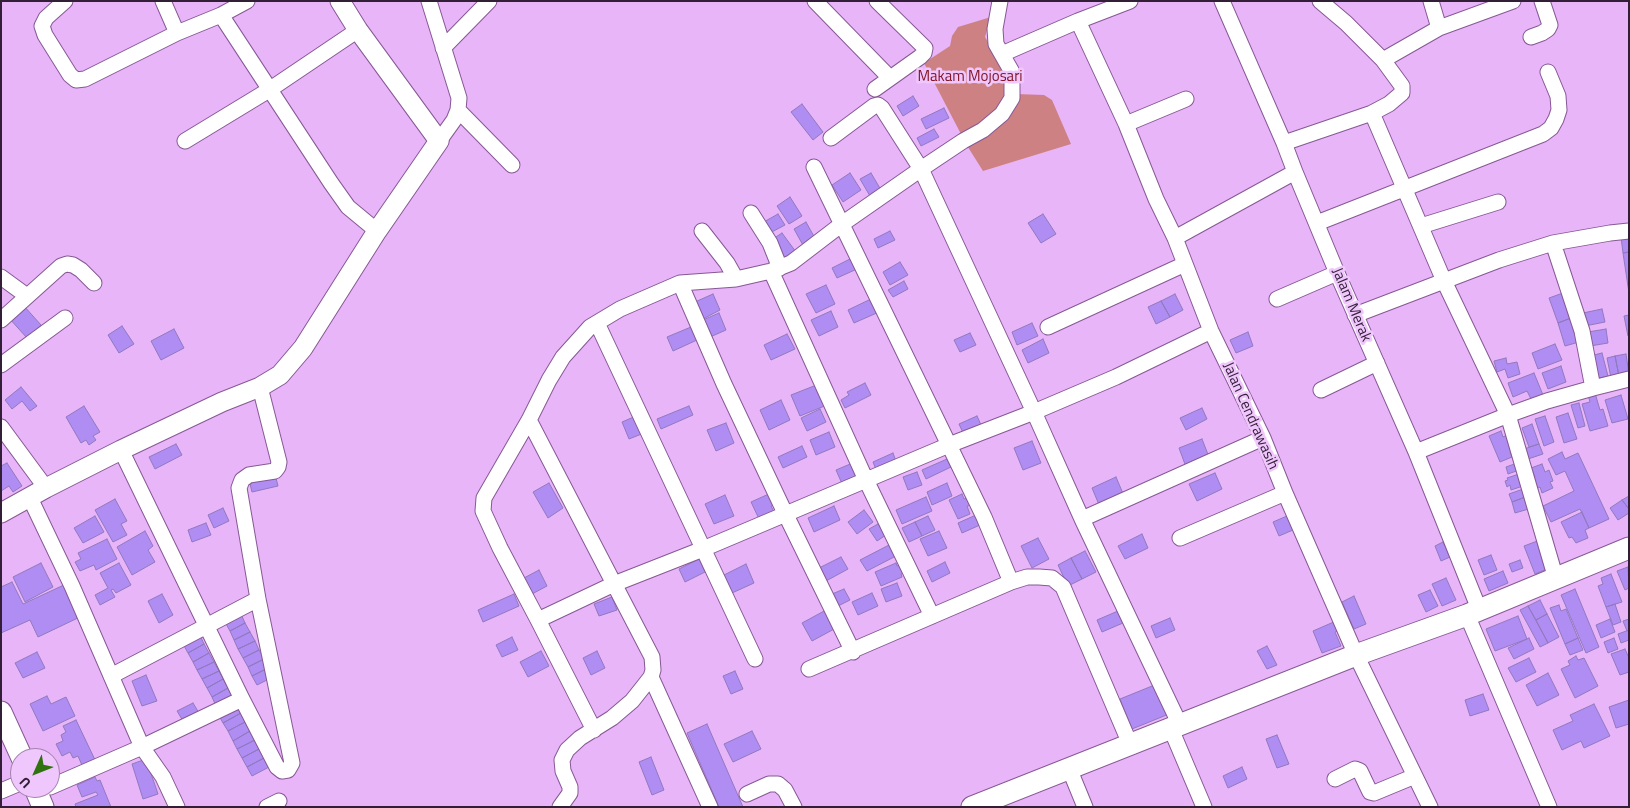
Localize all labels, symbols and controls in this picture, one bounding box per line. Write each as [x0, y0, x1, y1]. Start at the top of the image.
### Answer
park label: Makam Mojosari [917, 68, 1023, 86]
street label: Jalam Merak [1327, 265, 1375, 345]
street label: Jalan Cendrawasih [1218, 360, 1282, 472]
north arrow [10, 748, 60, 798]
text: U [14, 772, 35, 794]

